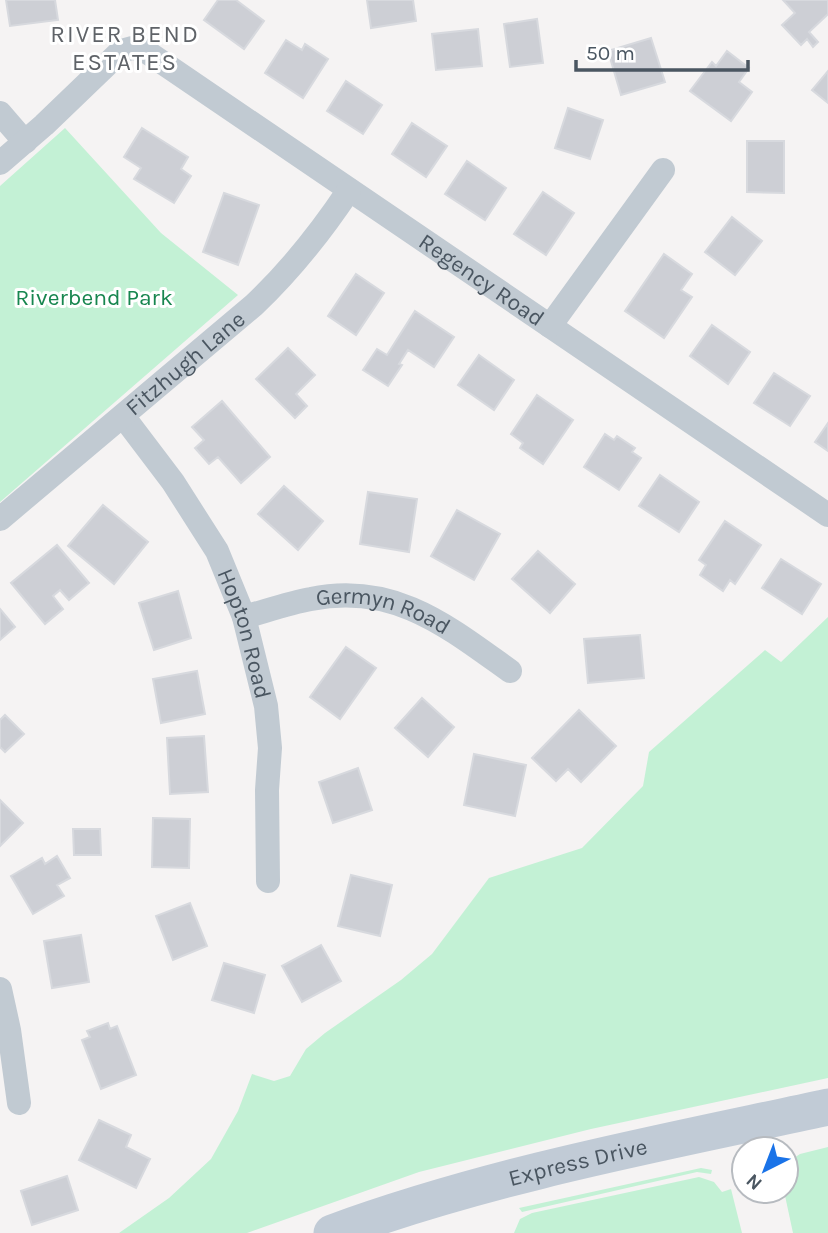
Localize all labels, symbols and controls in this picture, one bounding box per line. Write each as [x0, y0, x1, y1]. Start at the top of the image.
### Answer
district label: RIVER BEND ESTATES [50, 20, 200, 76]
scale bar [576, 28, 748, 72]
text: 50 m [586, 41, 635, 65]
street label: Regency Road [414, 228, 550, 332]
park label: Riverbend Park [15, 284, 173, 311]
street label: Fitzhugh Lane [120, 305, 250, 421]
street label: Hopton Road [212, 564, 277, 701]
street label: Germyn Road [314, 582, 455, 640]
street label: Express Drive [505, 1132, 650, 1192]
north arrow [730, 1135, 800, 1205]
text: N [742, 1169, 767, 1195]

